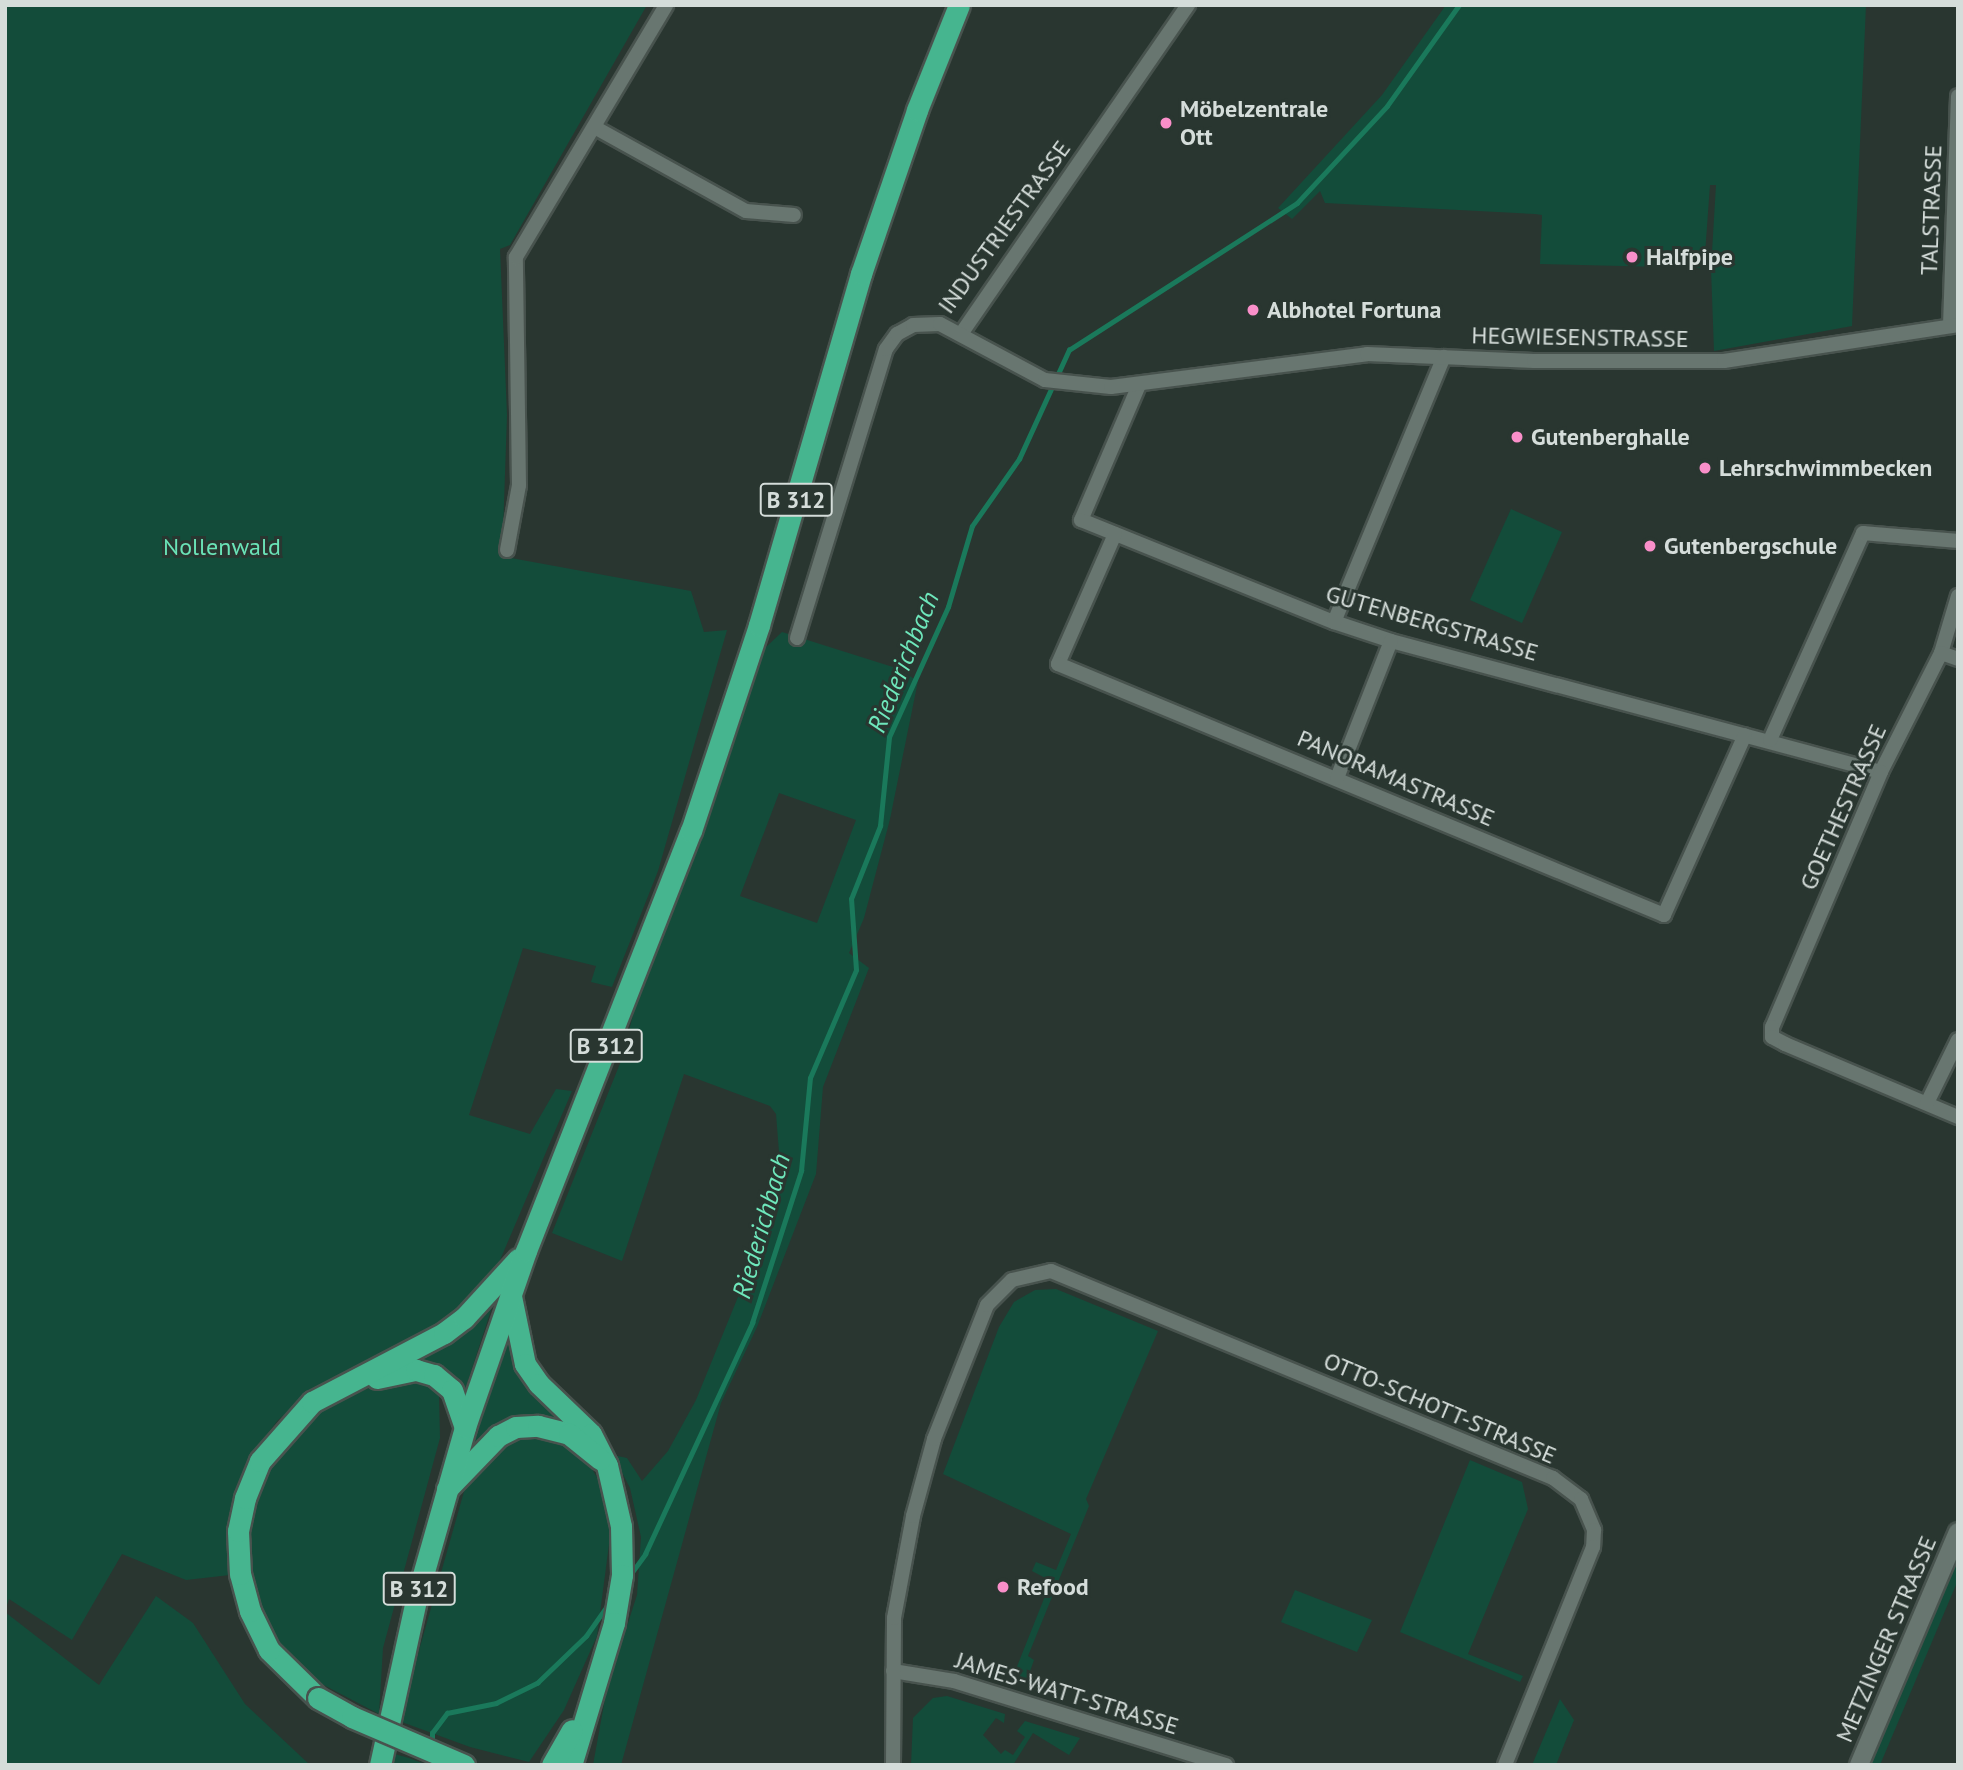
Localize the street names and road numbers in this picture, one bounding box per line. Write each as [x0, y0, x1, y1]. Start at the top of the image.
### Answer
street label: INDUSTRIESTRASSE [932, 135, 1076, 319]
street label: TALSTRASSE [1914, 144, 1948, 276]
street label: HEGWIESENSTRASSE [1471, 321, 1689, 353]
road number: B 312 [759, 480, 833, 520]
street label: GUTENBERGSTRASSE [1322, 579, 1542, 667]
street label: GOETHESTRASSE [1794, 720, 1892, 894]
street label: PANORAMASTRASSE [1293, 723, 1499, 833]
road number: B 312 [569, 1026, 643, 1065]
street label: OTTO-SCHOTT-STRASSE [1319, 1346, 1561, 1470]
street label: METZINGER STRASSE [1830, 1532, 1942, 1746]
road number: B 312 [382, 1570, 456, 1608]
street label: JAMES-WATT-STRASSE [952, 1645, 1182, 1741]

